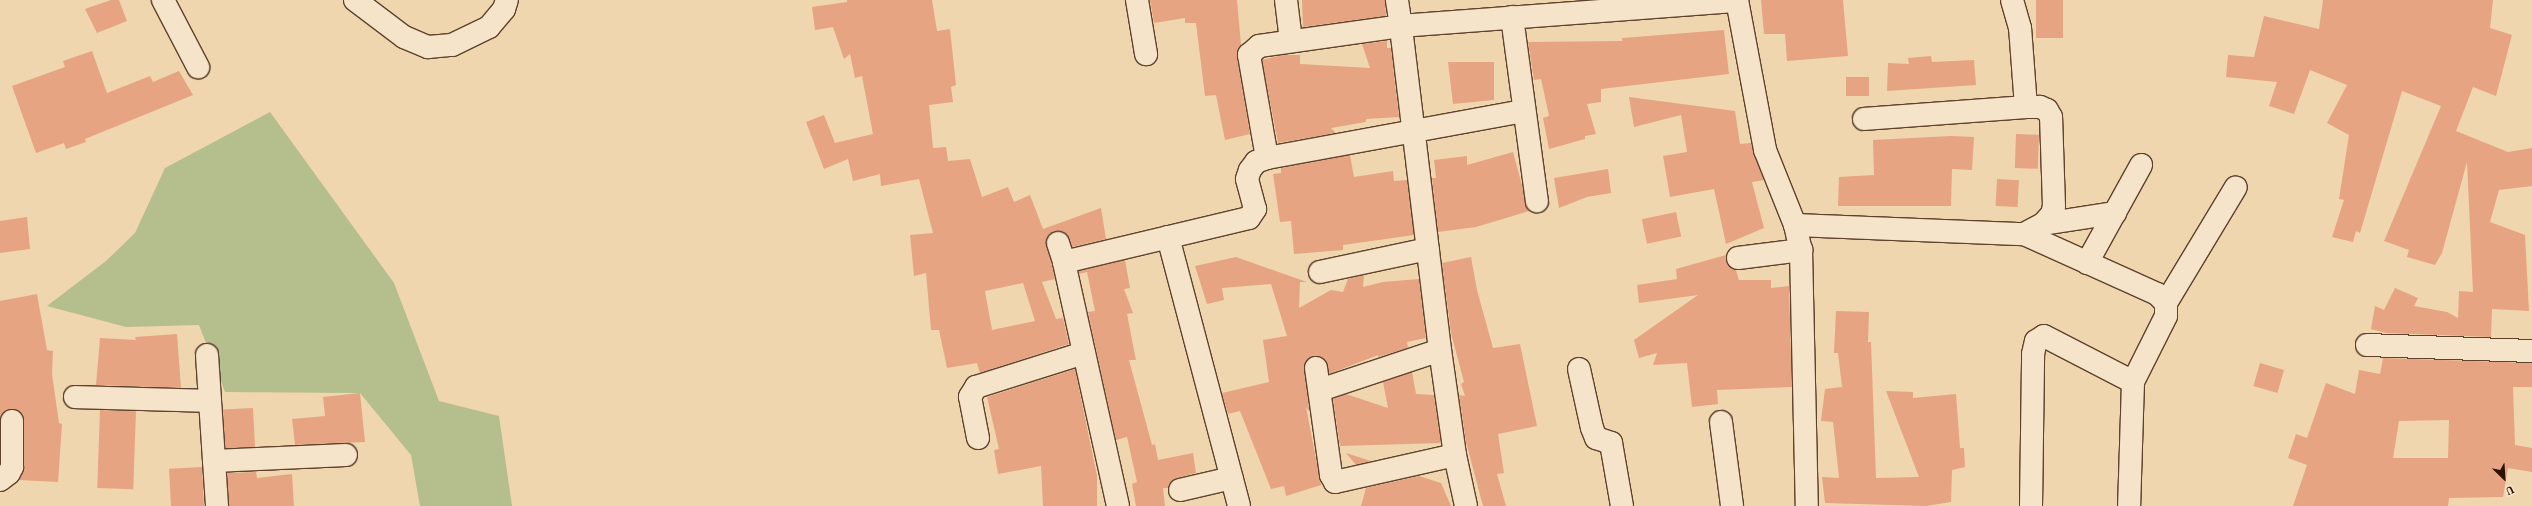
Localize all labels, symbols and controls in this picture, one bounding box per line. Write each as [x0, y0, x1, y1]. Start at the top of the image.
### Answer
north arrow [2484, 458, 2524, 498]
text: U [2503, 481, 2516, 498]

